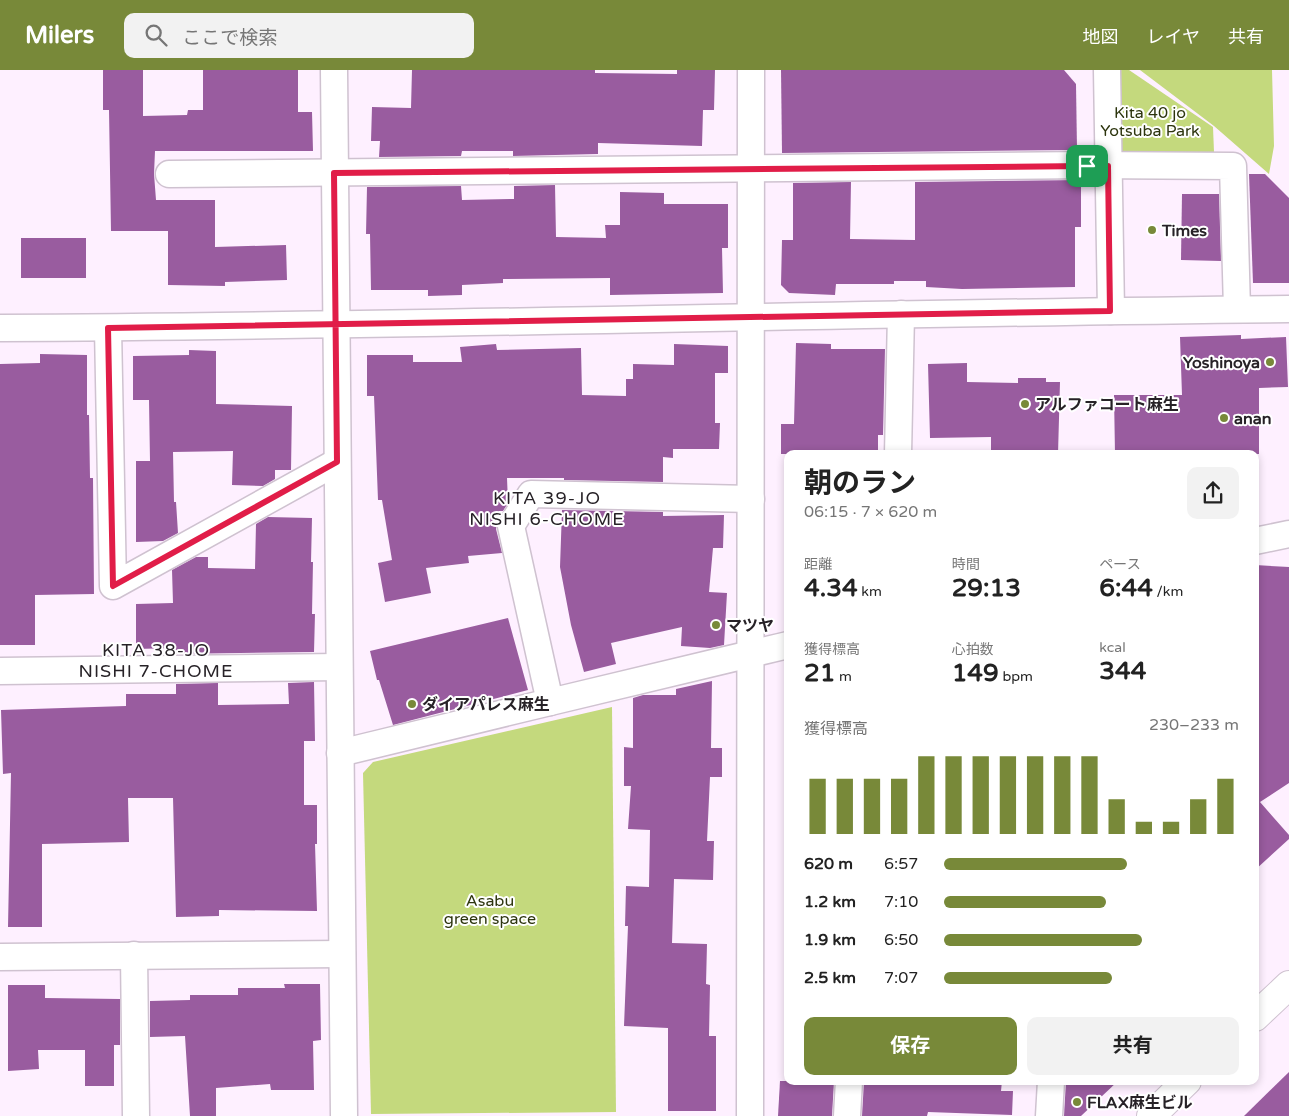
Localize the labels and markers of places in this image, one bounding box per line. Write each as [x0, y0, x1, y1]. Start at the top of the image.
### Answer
pin [1066, 145, 1108, 187]
place label: Times [1161, 221, 1207, 241]
marker: Times [1146, 224, 1158, 236]
place label: Yoshinoya [1183, 353, 1260, 373]
marker: Yoshinoya [1264, 356, 1276, 368]
place label: アルファコート麻生 [1035, 395, 1179, 415]
marker: アルファコート麻生 [1019, 398, 1031, 410]
place label: anan [1234, 409, 1271, 429]
marker: anan [1218, 412, 1230, 424]
place label: マツヤ [726, 616, 774, 636]
marker: マツヤ [710, 619, 722, 631]
place label: ダイアパレス麻生 [422, 695, 550, 715]
marker: ダイアパレス麻生 [406, 698, 418, 710]
place label: FLAX麻生ビル [1087, 1093, 1193, 1113]
marker: FLAX麻生ビル [1071, 1096, 1083, 1108]

